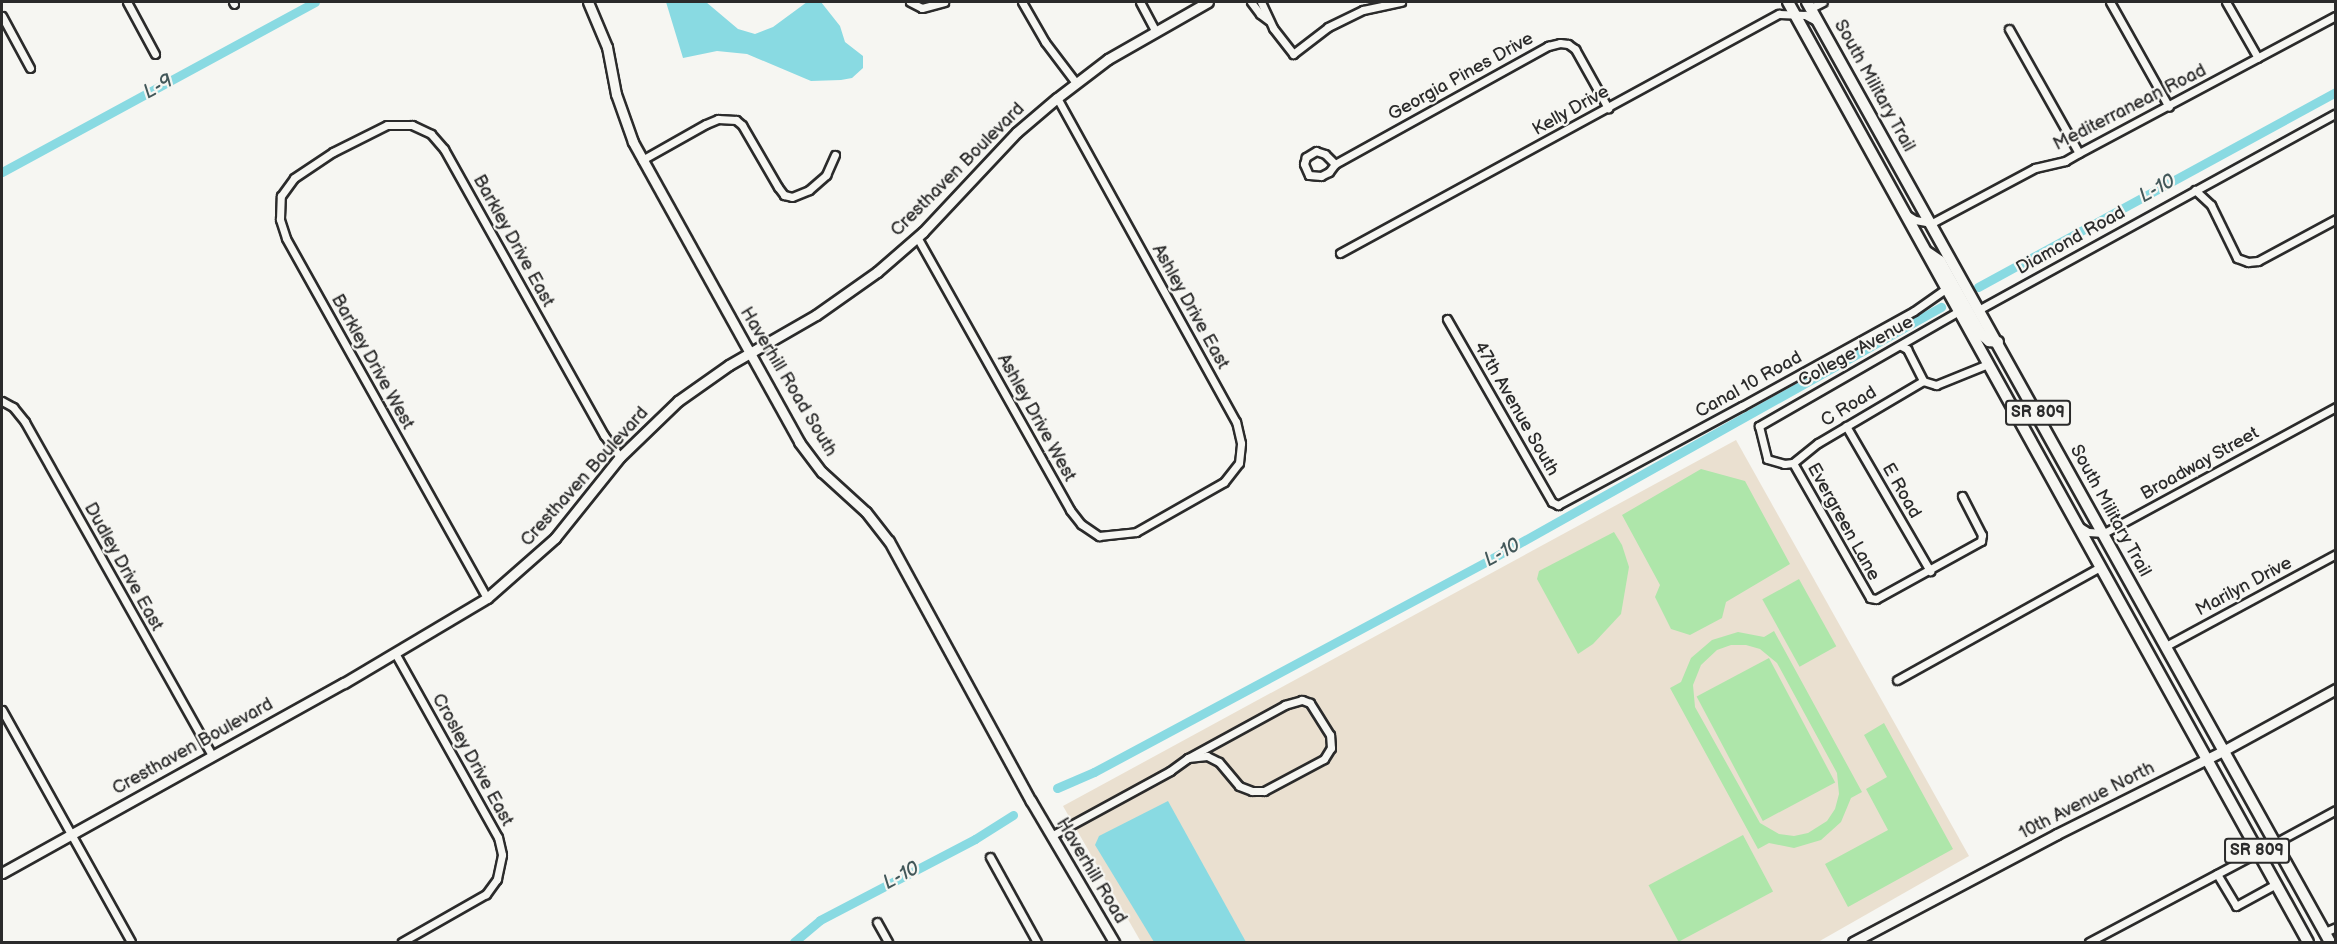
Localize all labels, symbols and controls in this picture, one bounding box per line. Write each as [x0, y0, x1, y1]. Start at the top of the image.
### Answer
street label: South Military Trail [1828, 15, 1920, 157]
street label: Georgia Pines Drive [1385, 28, 1537, 126]
street label: Mediterranean Road [2050, 60, 2210, 156]
water label: L-9 [139, 69, 177, 105]
street label: Kelly Drive [1528, 81, 1614, 141]
street label: Cresthaven Boulevard [887, 99, 1029, 241]
water label: L-10 [2135, 169, 2179, 209]
street label: Barkley Drive East [467, 171, 559, 311]
street label: Diamond Road [2013, 202, 2129, 280]
street label: Ashley Drive East [1147, 240, 1233, 374]
street label: Barkley Drive West [325, 290, 419, 434]
street label: Haverhill Road South [735, 303, 841, 461]
street label: College Avenue [1795, 312, 1917, 392]
street label: 47th Avenue South [1469, 338, 1563, 480]
street label: Canal 10 Road [1692, 347, 1806, 423]
street label: Ashley Drive West [992, 350, 1080, 486]
street label: C Road [1817, 382, 1881, 432]
road number: SR 809 [2005, 400, 2071, 426]
street label: Cresthaven Boulevard [517, 403, 653, 551]
street label: Broadway Street [2137, 422, 2263, 506]
street label: South Military Trail [2064, 440, 2156, 582]
street label: Evergreen Lane [1802, 460, 1884, 584]
street label: E Road [1877, 460, 1925, 522]
street label: Dudley Drive East [79, 499, 167, 635]
water label: L-10 [1480, 533, 1524, 573]
street label: Marilyn Drive [2192, 553, 2296, 621]
street label: Crosley Drive East [426, 690, 518, 830]
street label: Cresthaven Boulevard [109, 694, 277, 800]
street label: 10th Avenue North [2016, 758, 2158, 844]
street label: Haverhill Road [1051, 814, 1131, 928]
road number: SR 809 [2224, 838, 2290, 864]
water label: L-10 [879, 857, 923, 895]

